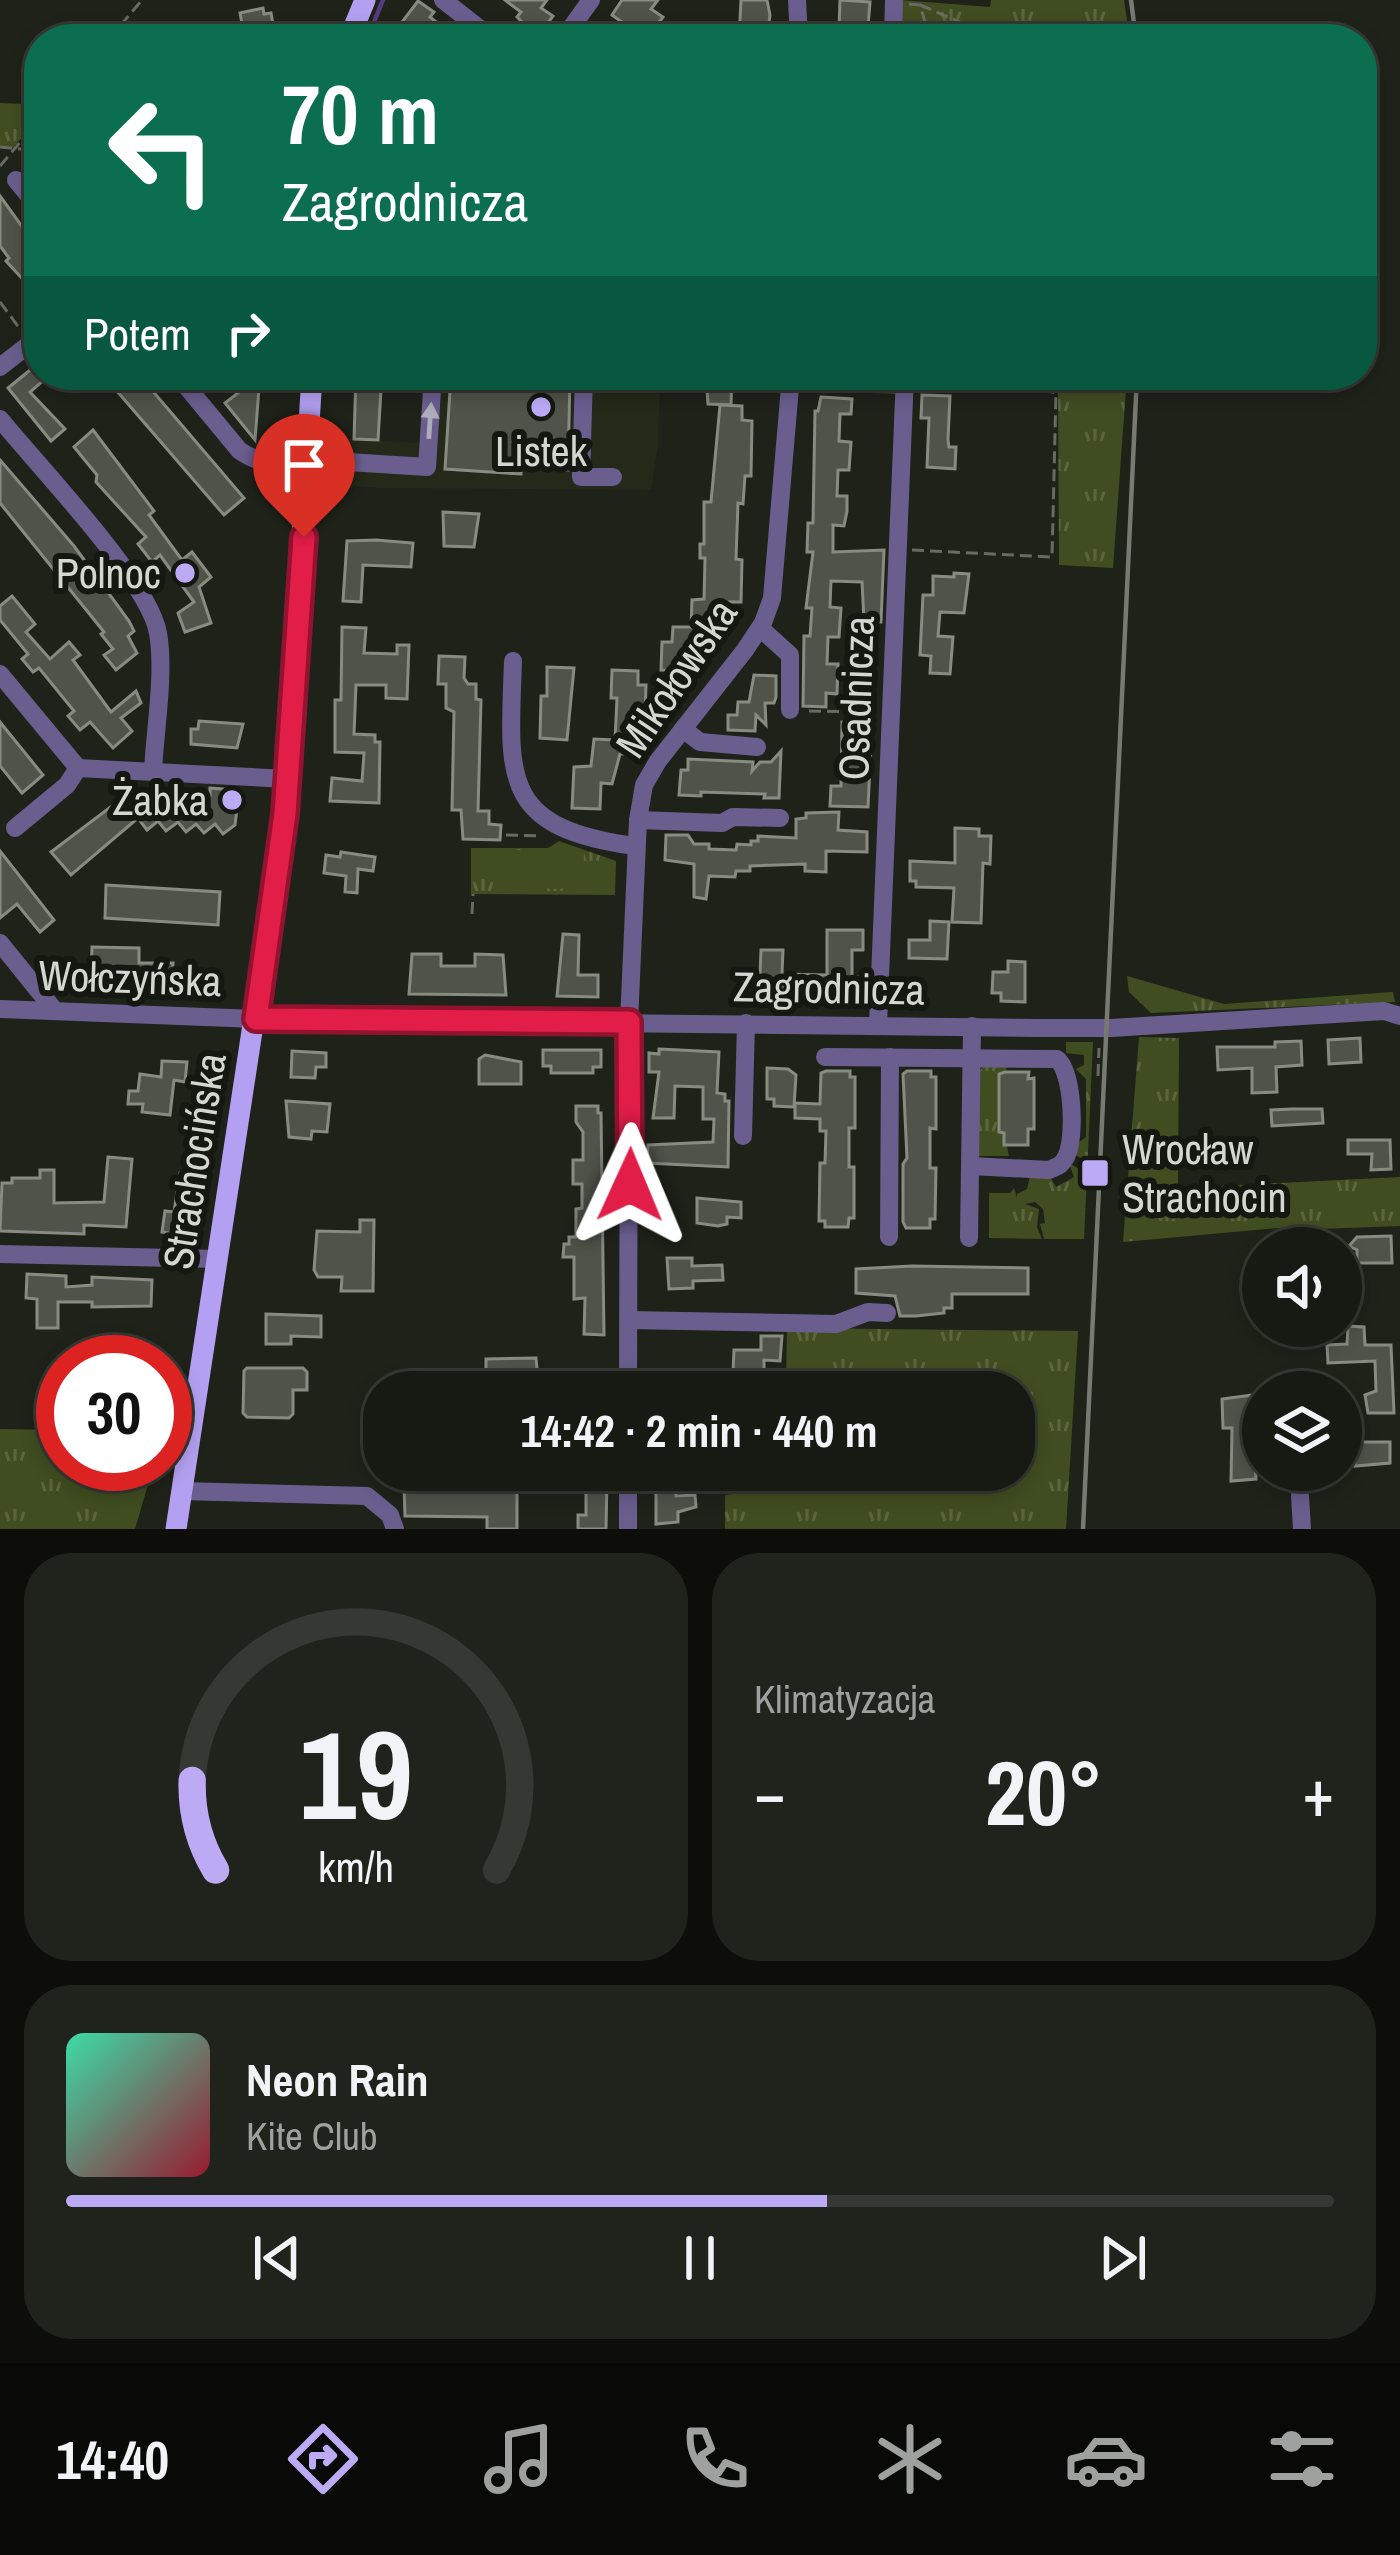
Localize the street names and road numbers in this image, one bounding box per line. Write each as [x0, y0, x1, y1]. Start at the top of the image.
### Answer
street label: Mikołowska [602, 588, 750, 768]
street label: Osadnicza [825, 615, 887, 781]
street label: Wołczyńska [38, 947, 222, 1009]
street label: Zagrodnicza [733, 958, 925, 1018]
street label: Strachocińska [149, 1049, 239, 1273]

